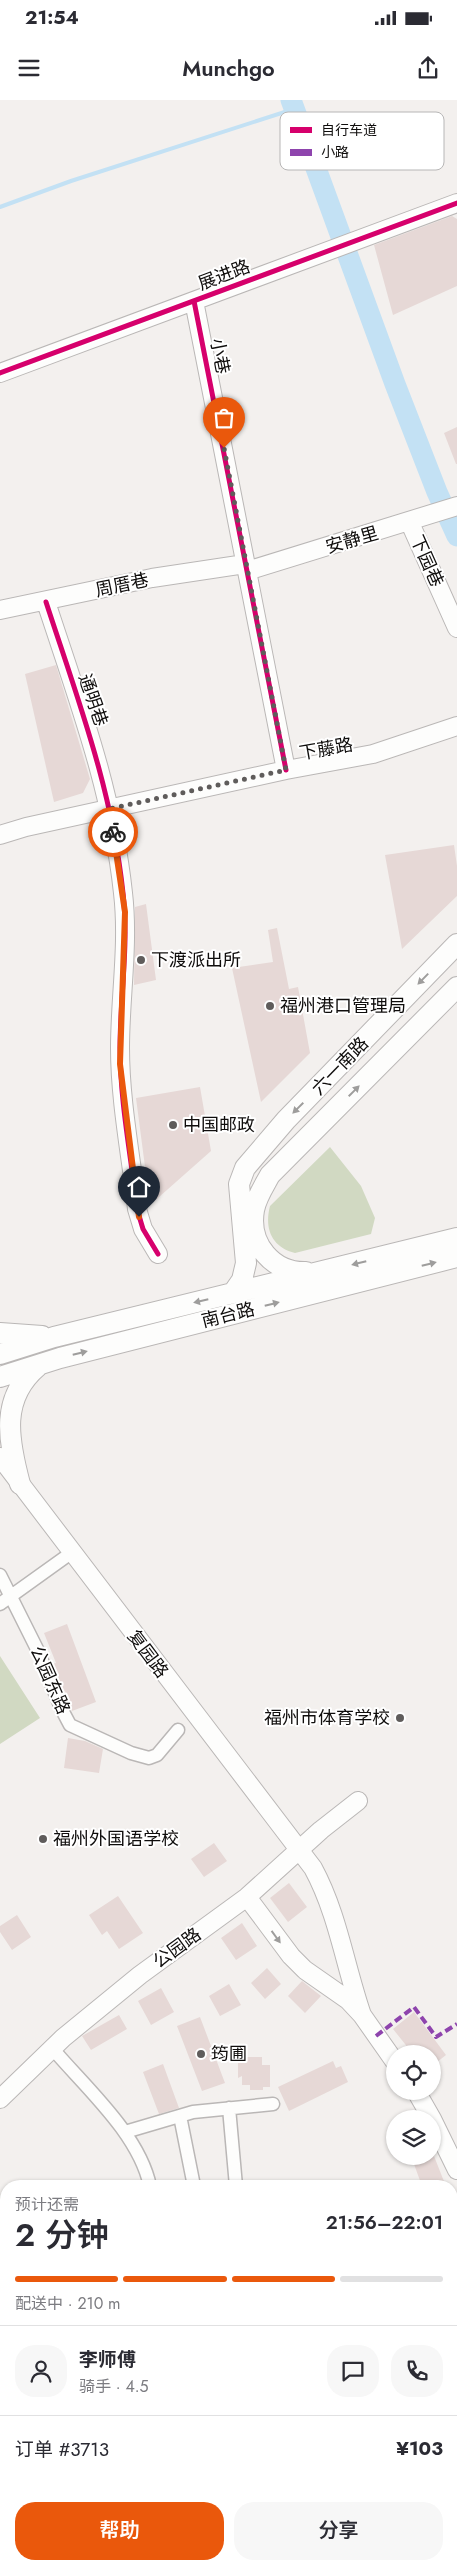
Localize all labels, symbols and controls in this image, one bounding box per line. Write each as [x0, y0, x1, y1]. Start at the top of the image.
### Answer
text: 21:54 [25, 4, 79, 31]
text: Munchgo [182, 52, 275, 84]
icon: menu [15, 54, 43, 82]
icon: share [414, 54, 442, 82]
legend [280, 112, 444, 170]
text: 自行车道 [321, 120, 377, 140]
text: 小路 [321, 142, 349, 162]
street label: 展进路 [194, 253, 254, 297]
street label: 小巷 [204, 336, 236, 376]
pin [203, 397, 245, 448]
icon: bag [210, 404, 238, 432]
street label: 安静里 [322, 520, 382, 560]
street label: 下园巷 [404, 531, 450, 591]
street label: 周厝巷 [93, 567, 151, 603]
street label: 通明巷 [72, 670, 114, 730]
street label: 下藤路 [297, 732, 355, 766]
courier [88, 807, 138, 857]
icon: bike [99, 818, 127, 846]
place label: 下渡派出所 [151, 947, 241, 973]
marker: 下渡派出所 [135, 954, 147, 966]
one-way arrow [417, 973, 429, 985]
place label: 福州港口管理局 [280, 993, 406, 1019]
marker: 福州港口管理局 [264, 1000, 276, 1012]
street label: 六一南路 [306, 1031, 374, 1101]
one-way arrow [348, 1085, 360, 1097]
one-way arrow [292, 1102, 304, 1114]
place label: 中国邮政 [183, 1112, 255, 1138]
marker: 中国邮政 [167, 1119, 179, 1131]
pin [118, 1166, 160, 1217]
icon: home [125, 1173, 153, 1201]
one-way arrow [351, 1259, 366, 1267]
one-way arrow [422, 1260, 437, 1268]
street label: 南台路 [199, 1296, 257, 1334]
one-way arrow [193, 1297, 208, 1305]
one-way arrow [264, 1300, 279, 1308]
one-way arrow [73, 1349, 88, 1357]
street label: 复园路 [121, 1625, 175, 1683]
street label: 公园东路 [23, 1642, 77, 1718]
place label: 福州市体育学校 [264, 1705, 390, 1731]
marker: 福州市体育学校 [394, 1712, 406, 1724]
place label: 福州外国语学校 [53, 1826, 179, 1852]
marker: 福州外国语学校 [37, 1833, 49, 1845]
street label: 公园路 [148, 1922, 206, 1974]
one-way arrow [271, 1930, 281, 1944]
place label: 筠圃 [211, 2041, 247, 2067]
map controls [386, 2045, 441, 2165]
button: locate [386, 2045, 441, 2100]
marker: 筠圃 [195, 2048, 207, 2060]
button: layers [386, 2110, 441, 2165]
text: 预计还需 [15, 2193, 79, 2216]
text: 21:56–22:01 [326, 2209, 443, 2236]
text: 2 分钟 [15, 2212, 109, 2258]
text: 配送中 · 210 m [15, 2292, 121, 2315]
button: person [15, 2345, 67, 2397]
button: chat [327, 2345, 379, 2397]
button: phone [391, 2345, 443, 2397]
text: 李师傅 [79, 2346, 136, 2373]
text: 骑手 · 4.5 [79, 2375, 149, 2398]
text: ¥103 [396, 2435, 443, 2462]
text: 订单 #3713 [15, 2436, 109, 2463]
button: 帮助 [15, 2502, 224, 2560]
button: 分享 [234, 2502, 443, 2560]

